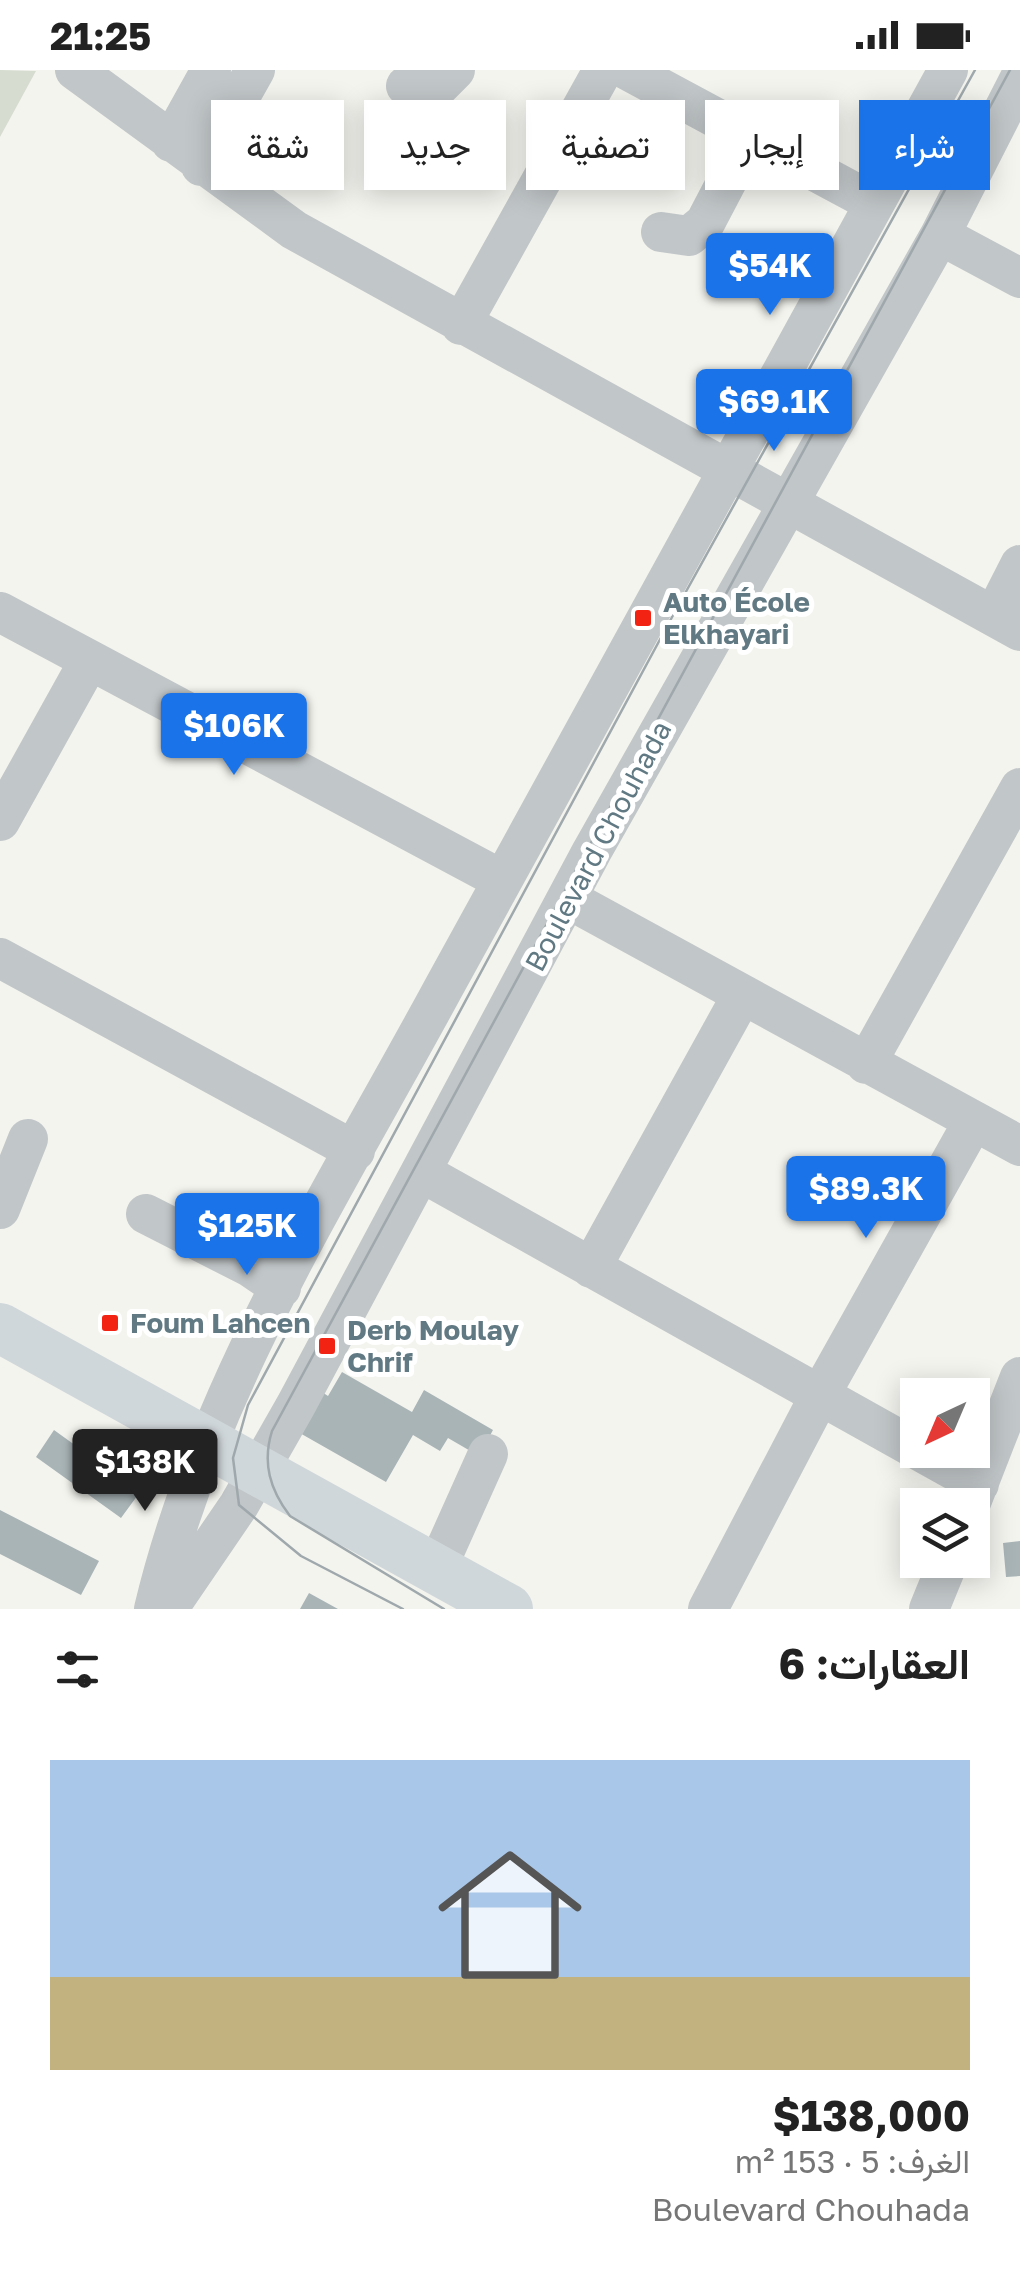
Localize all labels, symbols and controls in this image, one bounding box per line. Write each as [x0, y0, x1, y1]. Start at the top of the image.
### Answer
text: 21:25 [50, 13, 151, 58]
chip: شقة [211, 100, 344, 190]
chip: جديد [364, 100, 506, 190]
chip: تصفية [526, 100, 685, 190]
chip: إيجار [705, 100, 839, 190]
chip: شراء [859, 100, 990, 190]
pin: $54K [711, 233, 829, 318]
text: $54K [728, 246, 812, 284]
pin: $69.1K [693, 369, 855, 454]
text: $69.1K [718, 382, 830, 420]
place label: Auto École Elkhayari [663, 585, 810, 650]
marker: Auto École Elkhayari [632, 607, 654, 629]
pin: $106K [164, 693, 304, 778]
text: $106K [183, 706, 285, 744]
street label: Boulevard Chouhada [518, 715, 677, 976]
pin: $89.3K [785, 1156, 947, 1241]
text: $89.3K [808, 1169, 924, 1207]
pin: $125K [177, 1193, 317, 1278]
text: $125K [197, 1206, 297, 1244]
place label: Foum Lahcen [130, 1306, 310, 1339]
marker: Foum Lahcen [99, 1312, 121, 1334]
place label: Derb Moulay Chrif [347, 1313, 519, 1378]
marker: Derb Moulay Chrif [316, 1335, 338, 1357]
north arrow [900, 1378, 990, 1468]
map controls [900, 1378, 990, 1578]
pin: $138K [75, 1429, 215, 1514]
text: $138K [94, 1442, 196, 1480]
button: layers [900, 1488, 990, 1578]
text: العقارات: 6 [779, 1638, 970, 1688]
icon: filters [50, 1642, 105, 1697]
icon: home [420, 1825, 600, 2005]
text: $138,000 [772, 2090, 970, 2140]
text: الغرف: 5 · 153 m² [735, 2142, 970, 2180]
text: Boulevard Chouhada [652, 2190, 970, 2228]

